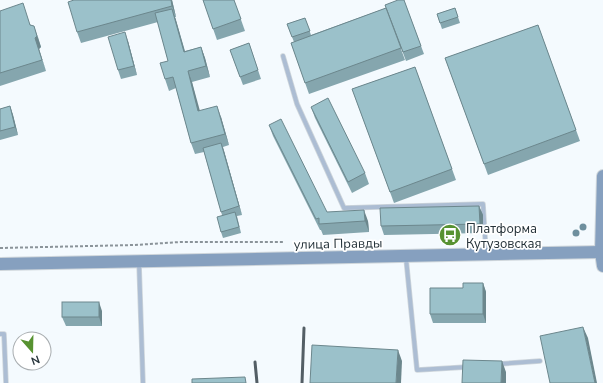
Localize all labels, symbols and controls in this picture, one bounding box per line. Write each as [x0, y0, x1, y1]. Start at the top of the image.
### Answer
place label: Платформа Кутузовская [466, 220, 541, 253]
bus stop icon: Платформа Кутузовская [437, 222, 463, 248]
street label: улица Правды [294, 234, 382, 254]
north arrow [12, 331, 52, 371]
text: N [29, 351, 42, 368]

